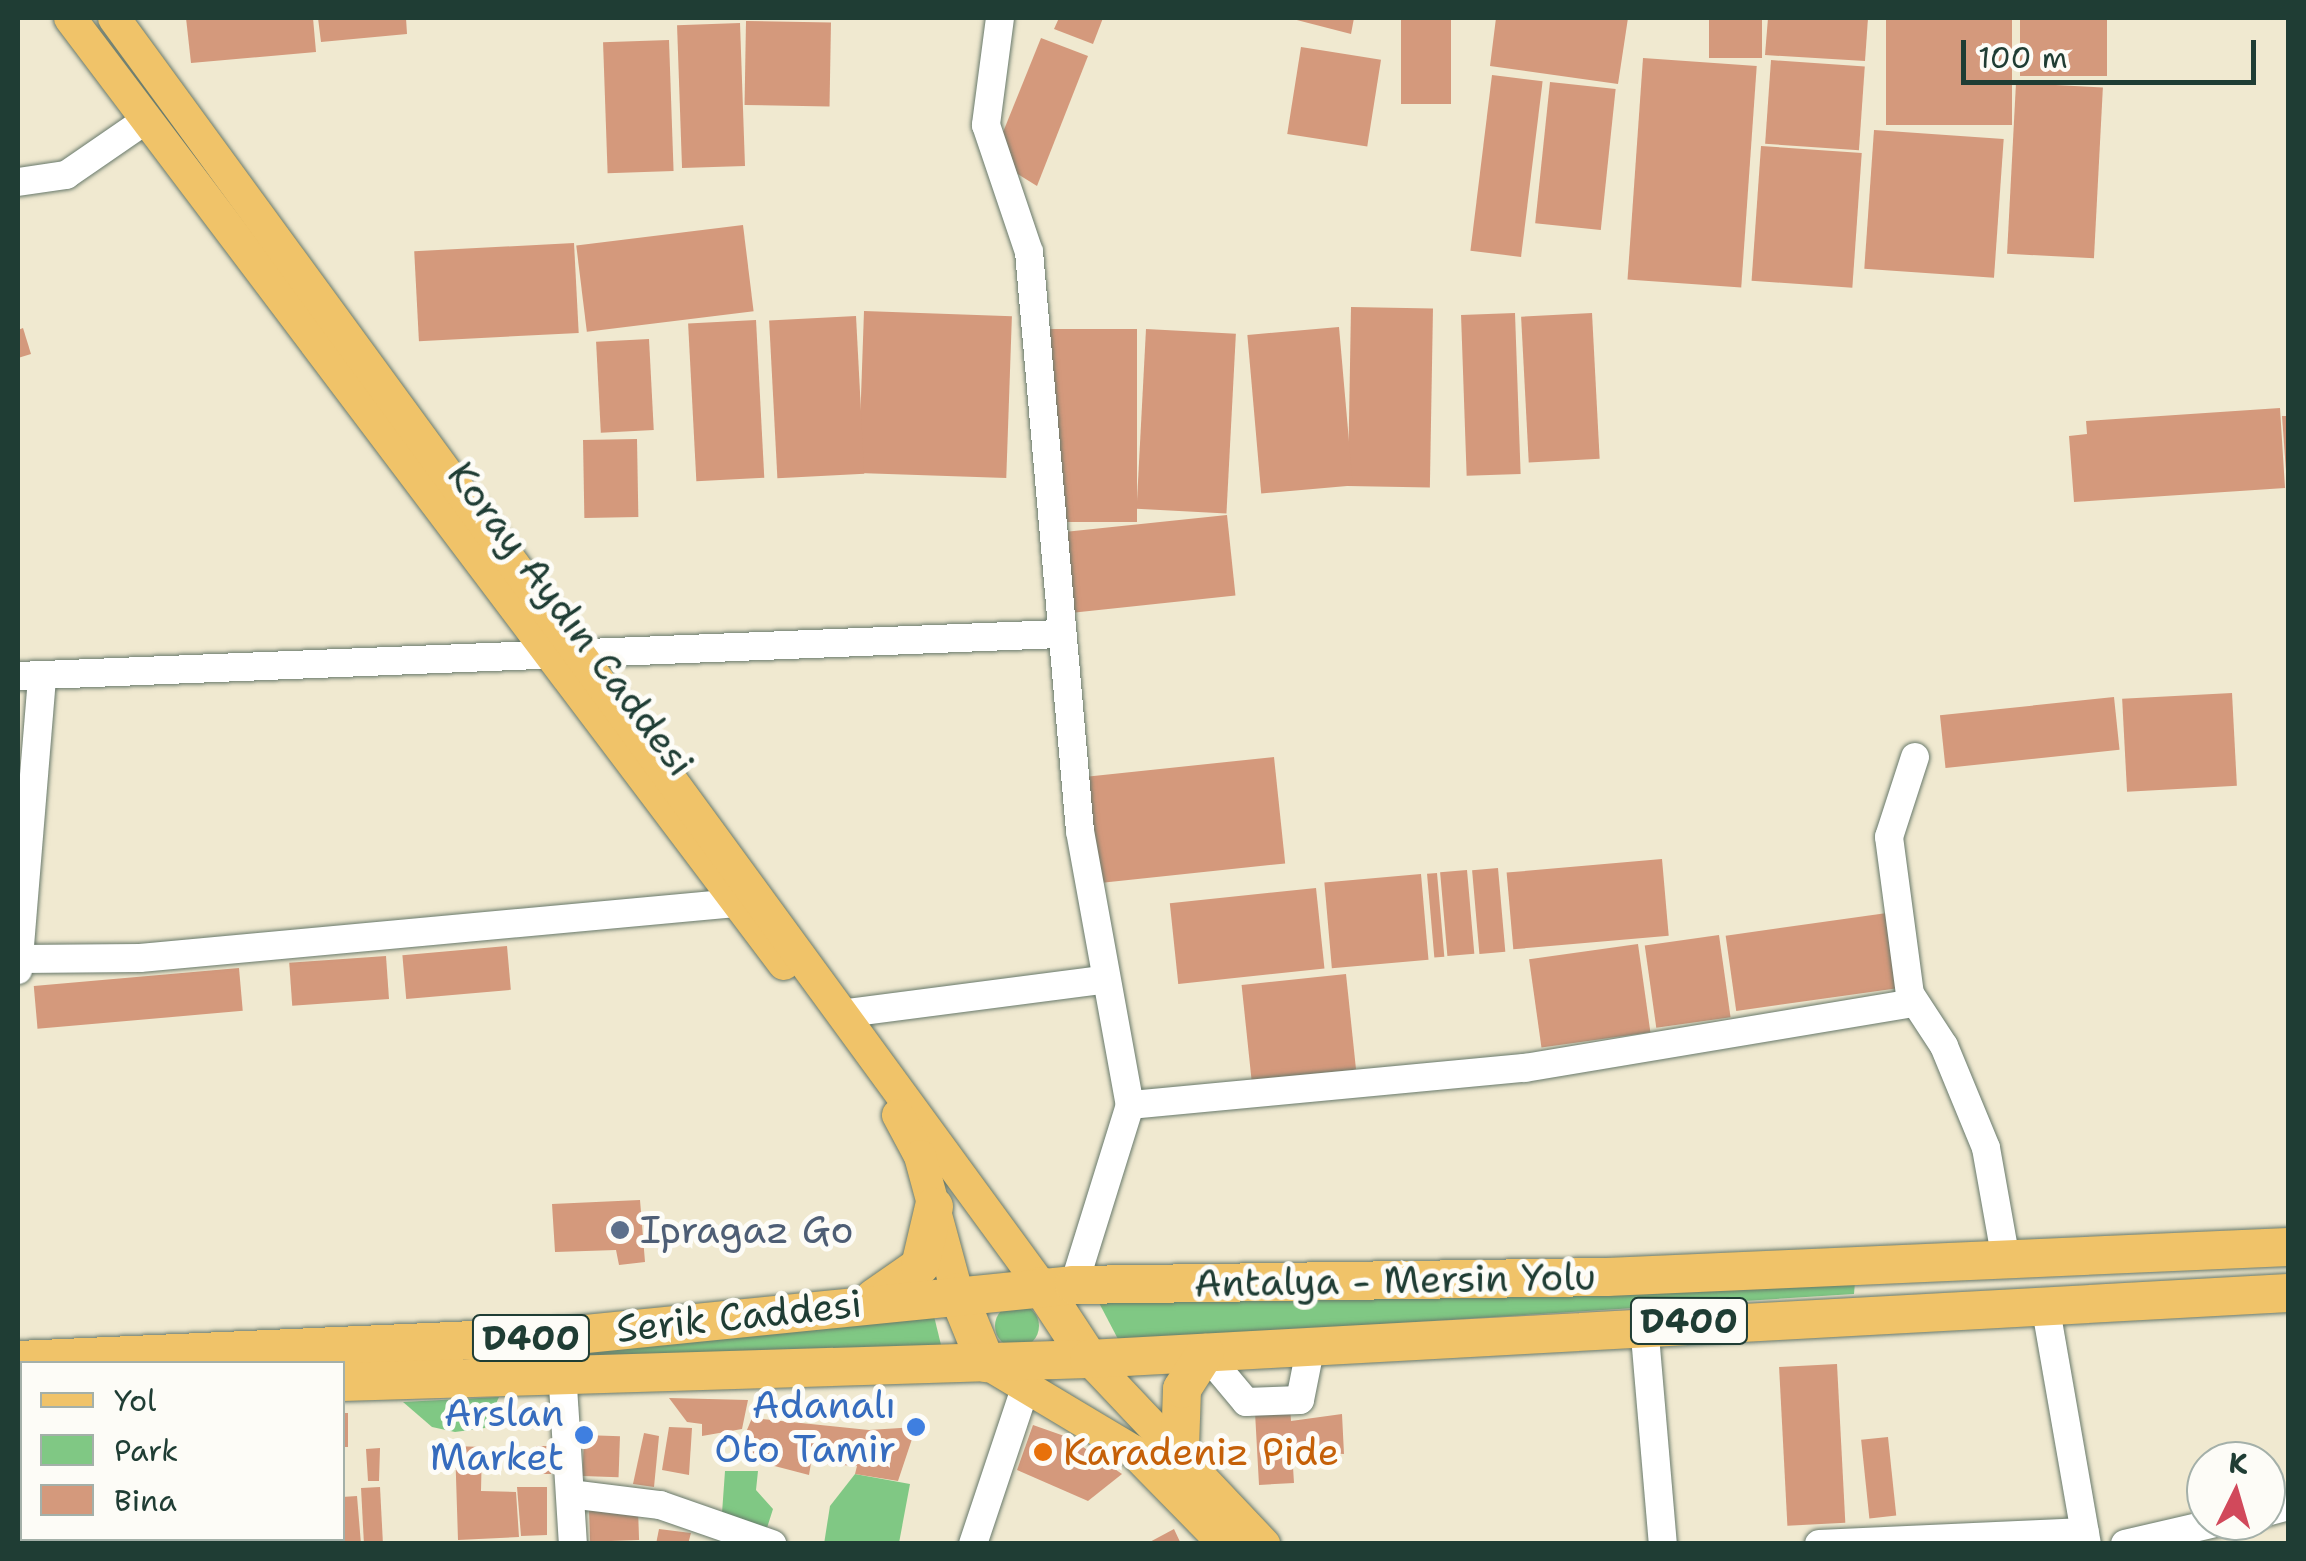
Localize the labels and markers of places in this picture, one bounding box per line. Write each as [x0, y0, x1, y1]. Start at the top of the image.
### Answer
place label: Ipragaz Go [640, 1207, 854, 1253]
marker: Ipragaz Go [609, 1219, 631, 1241]
place label: Adanalı Oto Tamir [714, 1382, 896, 1472]
place label: Arslan Market [430, 1390, 564, 1480]
marker: Adanalı Oto Tamir [905, 1416, 927, 1438]
marker: Arslan Market [573, 1424, 595, 1446]
place label: Karadeniz Pide [1063, 1429, 1339, 1475]
marker: Karadeniz Pide [1032, 1441, 1054, 1463]

